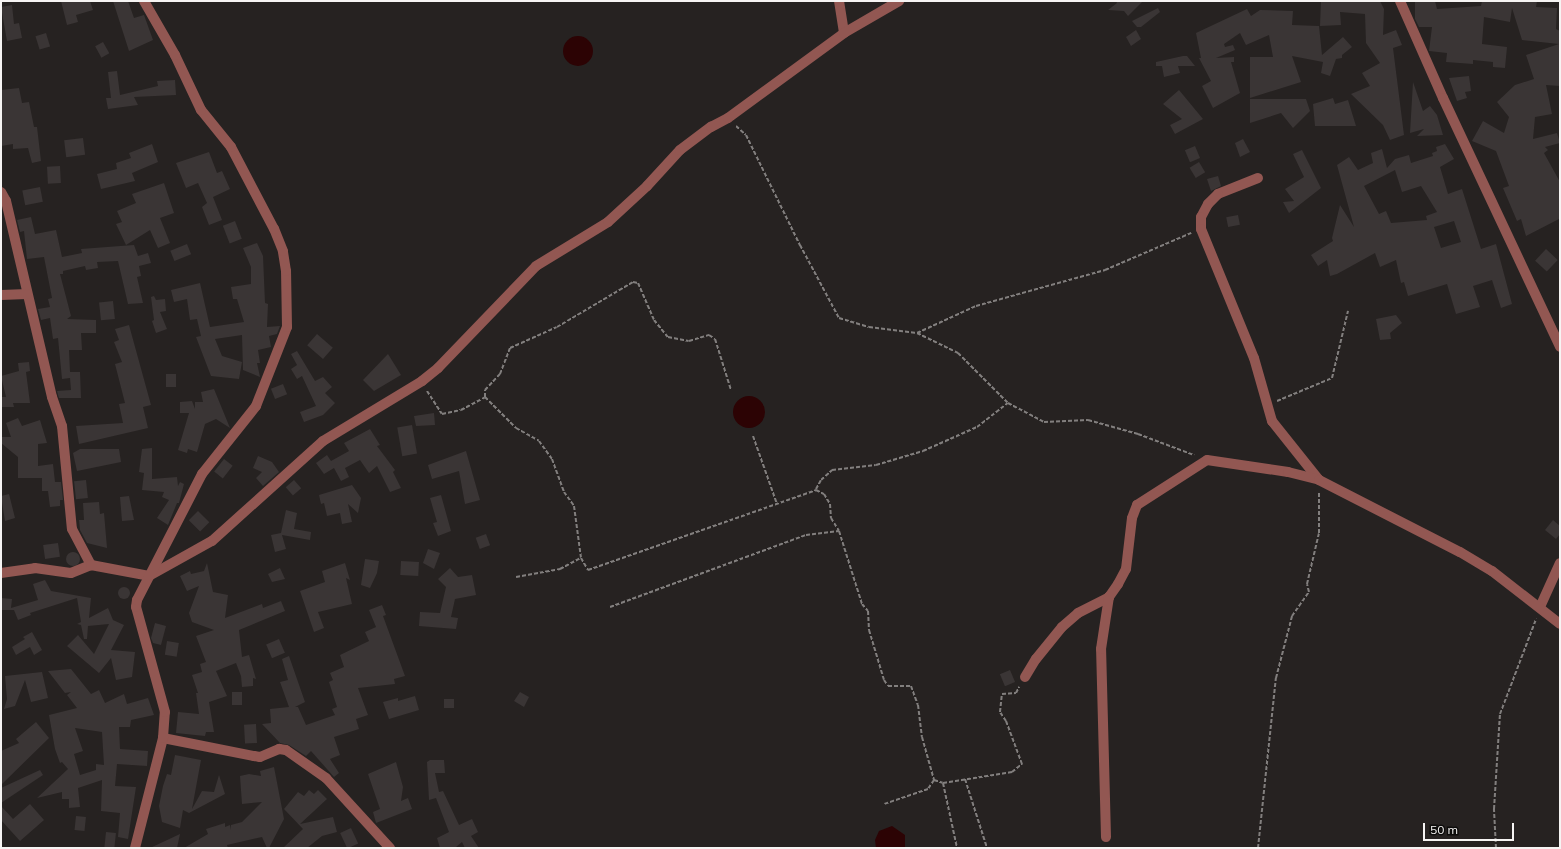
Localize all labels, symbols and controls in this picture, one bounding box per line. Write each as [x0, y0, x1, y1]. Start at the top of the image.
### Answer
scale bar [1425, 815, 1516, 841]
text: 50 m [1430, 822, 1458, 837]

